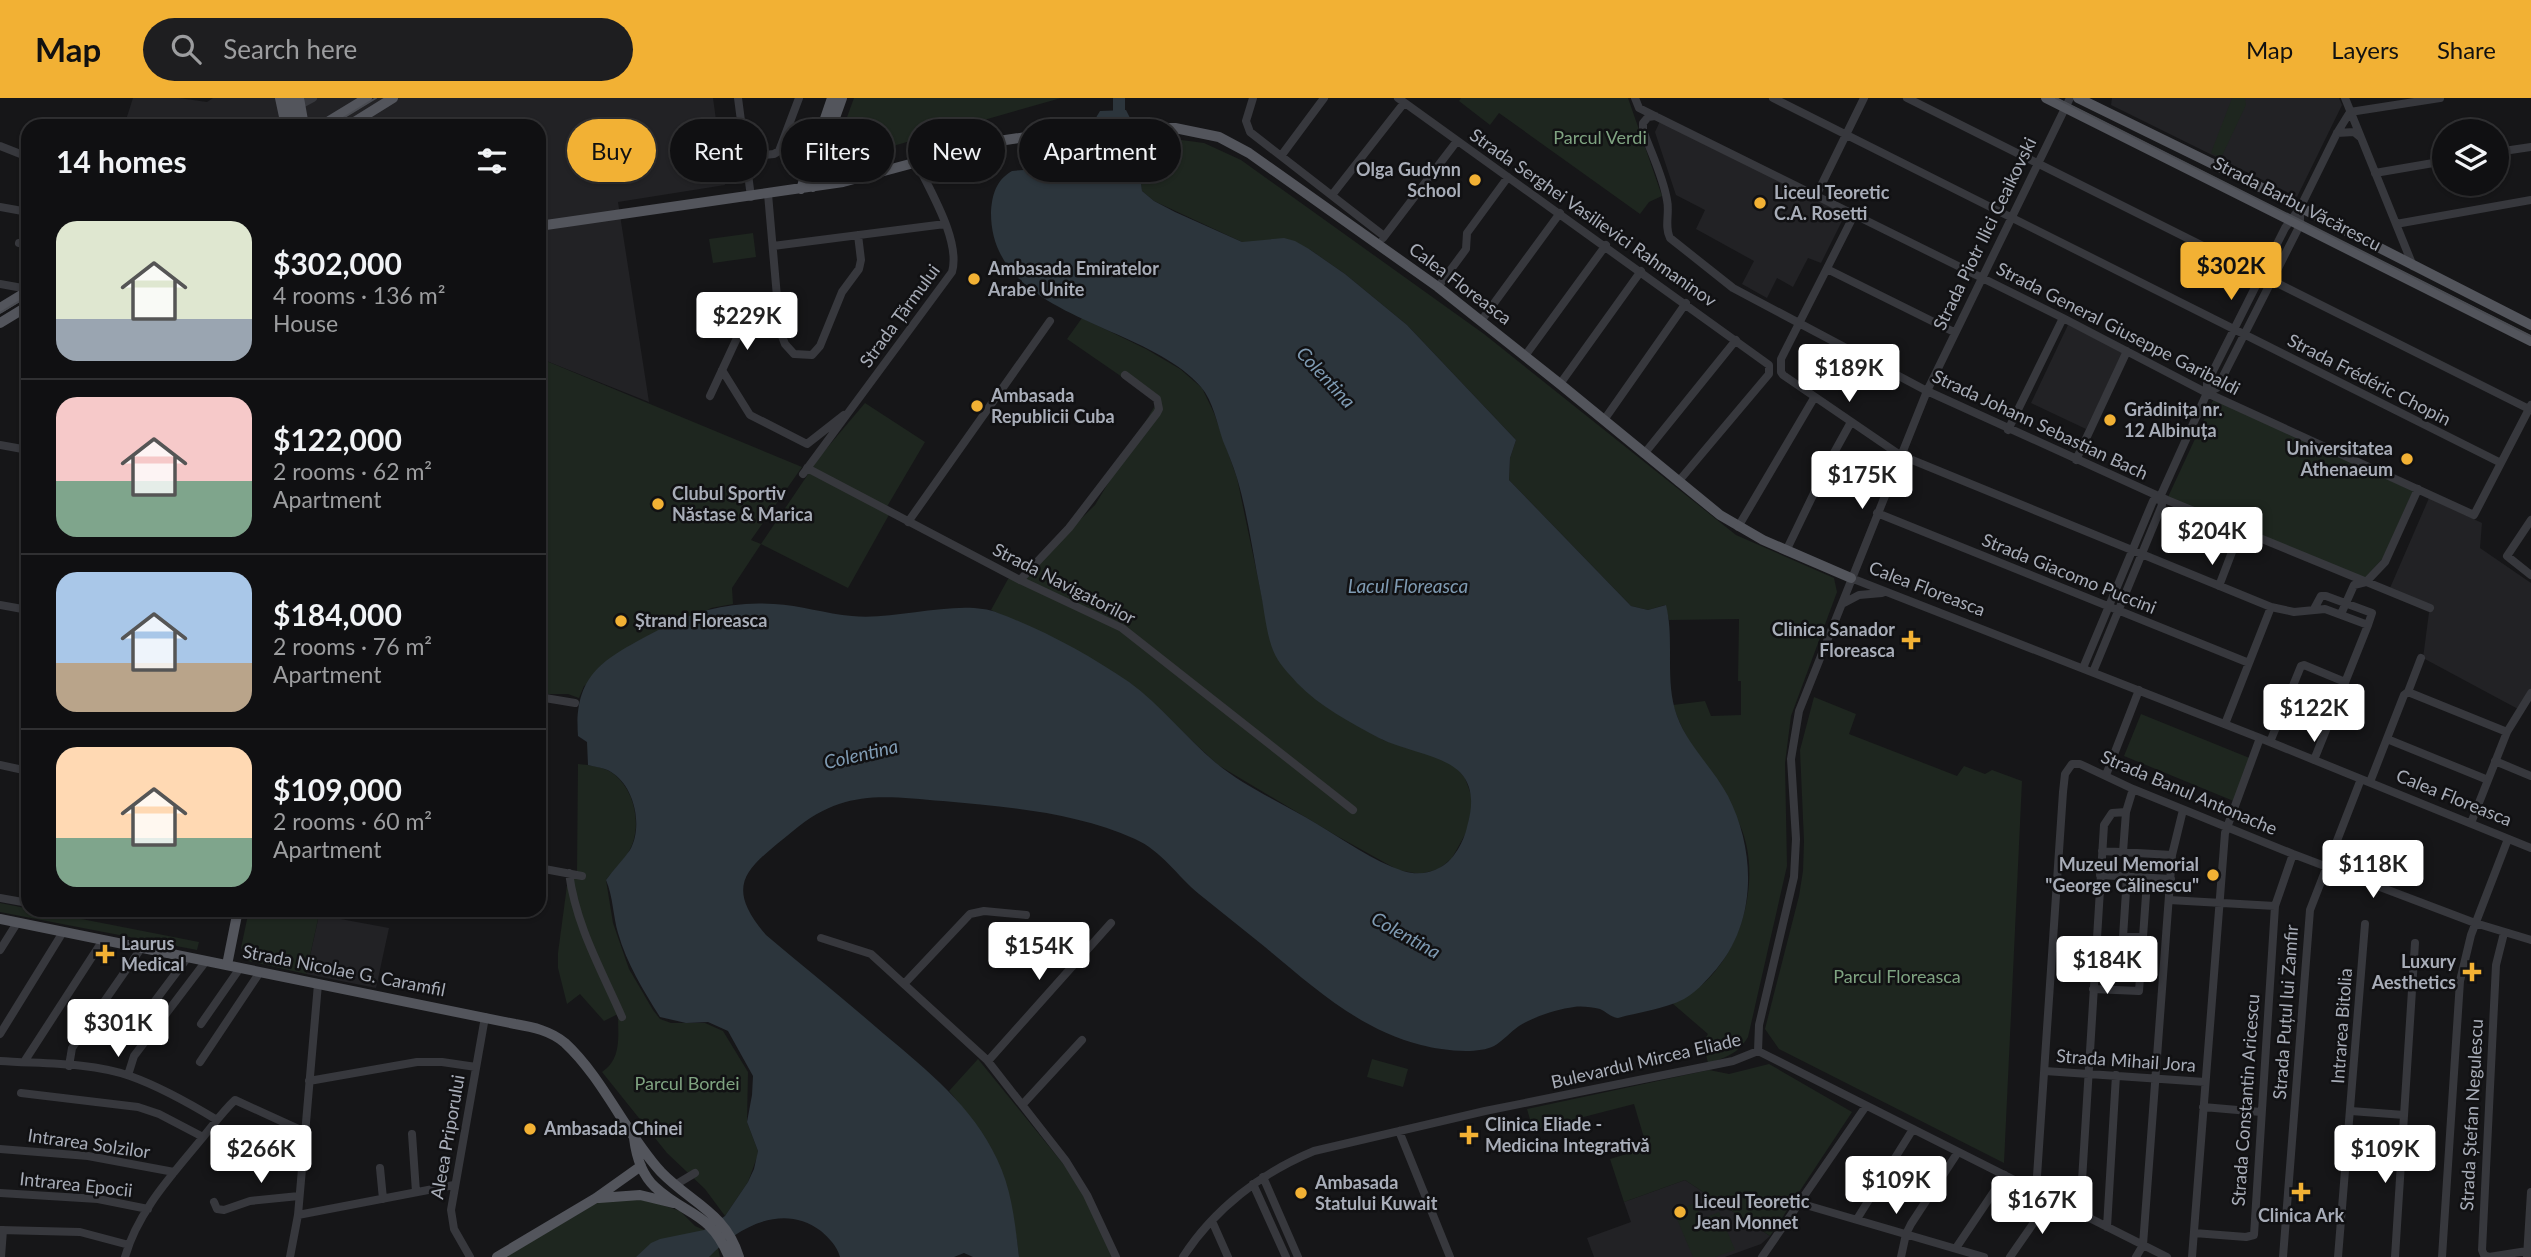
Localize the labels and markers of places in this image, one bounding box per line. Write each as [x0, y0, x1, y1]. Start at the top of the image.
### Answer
place label: Olga Gudynn School [1356, 158, 1461, 201]
marker: Olga Gudynn School [1467, 172, 1483, 188]
place label: Liceul Teoretic C.A. Rosetti [1774, 181, 1890, 224]
marker: Liceul Teoretic C.A. Rosetti [1752, 195, 1768, 211]
pin: $302K [2182, 242, 2280, 302]
place label: Ambasada Emiratelor Arabe Unite [987, 257, 1159, 300]
marker: Ambasada Emiratelor Arabe Unite [966, 271, 982, 287]
pin: $229K [698, 292, 796, 352]
pin: $189K [1800, 344, 1898, 404]
place label: Ambasada Republicii Cuba [990, 384, 1115, 427]
marker: Ambasada Republicii Cuba [969, 398, 985, 414]
place label: Grădinița nr. 12 Albinuța [2124, 398, 2223, 441]
marker: Grădinița nr. 12 Albinuța [2102, 412, 2118, 428]
place label: Universitatea Athenaeum [2286, 437, 2393, 480]
marker: Universitatea Athenaeum [2399, 451, 2415, 467]
pin: $175K [1813, 452, 1911, 511]
place label: Clubul Sportiv Năstase & Marica [672, 482, 813, 525]
marker: Clubul Sportiv Năstase & Marica [650, 496, 666, 512]
pin: $204K [2163, 508, 2261, 567]
place label: Ștrand Floreasca [635, 609, 767, 631]
marker: Ștrand Floreasca [613, 613, 629, 629]
place label: Clinica Sanador Floreasca [1772, 618, 1895, 661]
marker: Clinica Sanador Floreasca [1901, 630, 1921, 650]
pin: $122K [2265, 684, 2363, 744]
pin: $118K [2324, 840, 2422, 900]
place label: Muzeul Memorial "George Călinescu" [2045, 853, 2199, 896]
marker: Muzeul Memorial "George Călinescu" [2205, 867, 2221, 883]
pin: $154K [990, 922, 1088, 982]
place label: Laurus Medical [121, 932, 184, 975]
pin: $184K [2058, 936, 2156, 996]
marker: Laurus Medical [95, 944, 115, 964]
place label: Luxury Aesthetics [2371, 950, 2456, 993]
marker: Luxury Aesthetics [2462, 962, 2482, 982]
pin: $301K [69, 1000, 167, 1059]
place label: Clinica Eliade - Medicina Integrativă [1485, 1113, 1650, 1156]
place label: Ambasada Chinei [543, 1117, 683, 1139]
marker: Ambasada Chinei [522, 1121, 538, 1137]
marker: Clinica Eliade - Medicina Integrativă [1459, 1125, 1479, 1145]
pin: $266K [212, 1126, 310, 1185]
pin: $109K [2336, 1126, 2434, 1185]
pin: $109K [1847, 1156, 1945, 1216]
place label: Ambasada Statului Kuwait [1314, 1171, 1438, 1214]
pin: $167K [1993, 1176, 2091, 1236]
marker: Clinica Ark [2291, 1182, 2311, 1202]
marker: Ambasada Statului Kuwait [1293, 1185, 1309, 1201]
place label: Liceul Teoretic Jean Monnet [1694, 1190, 1810, 1233]
marker: Liceul Teoretic Jean Monnet [1672, 1204, 1688, 1220]
place label: Clinica Ark [2258, 1204, 2344, 1226]

